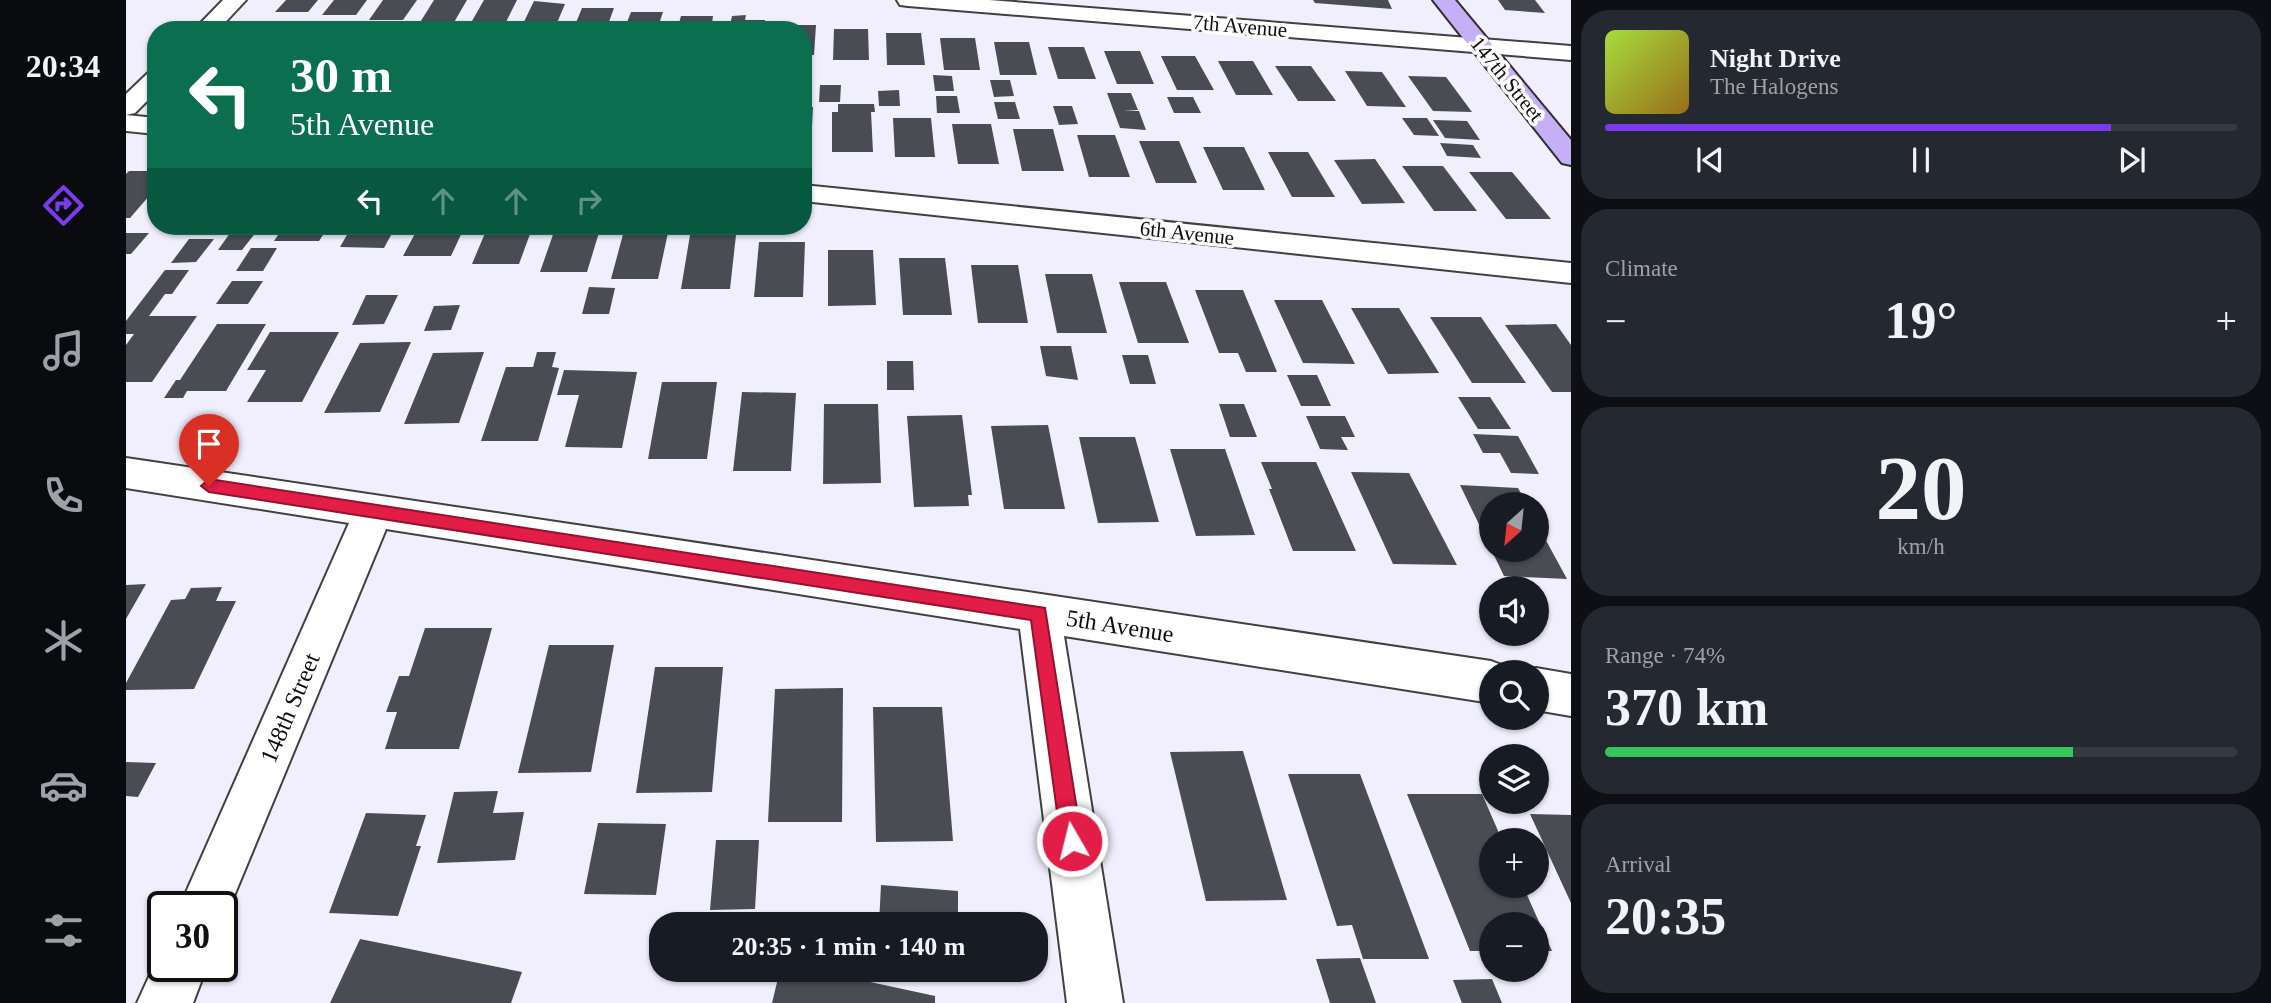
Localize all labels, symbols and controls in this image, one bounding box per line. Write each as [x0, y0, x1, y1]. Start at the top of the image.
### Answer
street label: 7th Avenue [1192, 10, 1288, 42]
street label: 147th Street [1466, 32, 1549, 126]
text: Night Drive [1710, 44, 1841, 73]
text: 20:34 [26, 48, 100, 84]
text: 30 m [290, 48, 392, 103]
icon: left [175, 49, 266, 140]
text: The Halogens [1710, 74, 1838, 99]
text: 5th Avenue [290, 106, 434, 142]
icon: previous [1691, 141, 1729, 179]
icon: pause [1902, 141, 1940, 179]
icon: next [2113, 141, 2151, 179]
icon: directions [39, 181, 88, 230]
icon: left [351, 182, 389, 220]
icon: ahead [424, 182, 462, 220]
icon: ahead [497, 182, 535, 220]
icon: right [570, 182, 608, 220]
street label: 6th Avenue [1139, 216, 1235, 250]
text: Climate [1605, 256, 1678, 281]
text: 19° [1885, 292, 1957, 349]
text: − [1605, 300, 1626, 342]
text: + [2216, 300, 2237, 342]
icon: music [39, 326, 88, 375]
pin [179, 414, 239, 486]
icon: arrive [190, 425, 228, 463]
text: 20 [1876, 438, 1967, 539]
icon: phone [39, 471, 88, 520]
north arrow [1479, 492, 1549, 562]
map controls [1479, 492, 1549, 982]
text: km/h [1897, 534, 1945, 559]
button: sound [1479, 576, 1549, 646]
street label: 5th Avenue [1065, 605, 1175, 647]
icon: climate [39, 616, 88, 665]
text: Range · 74% [1605, 643, 1725, 668]
street label: 148th Street [255, 649, 325, 767]
button: search [1479, 660, 1549, 730]
text: 370 km [1605, 679, 1768, 736]
button: layers [1479, 744, 1549, 814]
icon: car [39, 761, 88, 810]
position arrow [1035, 804, 1109, 878]
button: + [1479, 828, 1549, 898]
text: Arrival [1605, 852, 1671, 877]
text: 20:35 [1605, 888, 1726, 945]
speed limit sign: 30 [147, 891, 238, 982]
icon: filters [39, 906, 88, 955]
button: − [1479, 912, 1549, 982]
text: 20:35 · 1 min · 140 m [732, 932, 966, 961]

